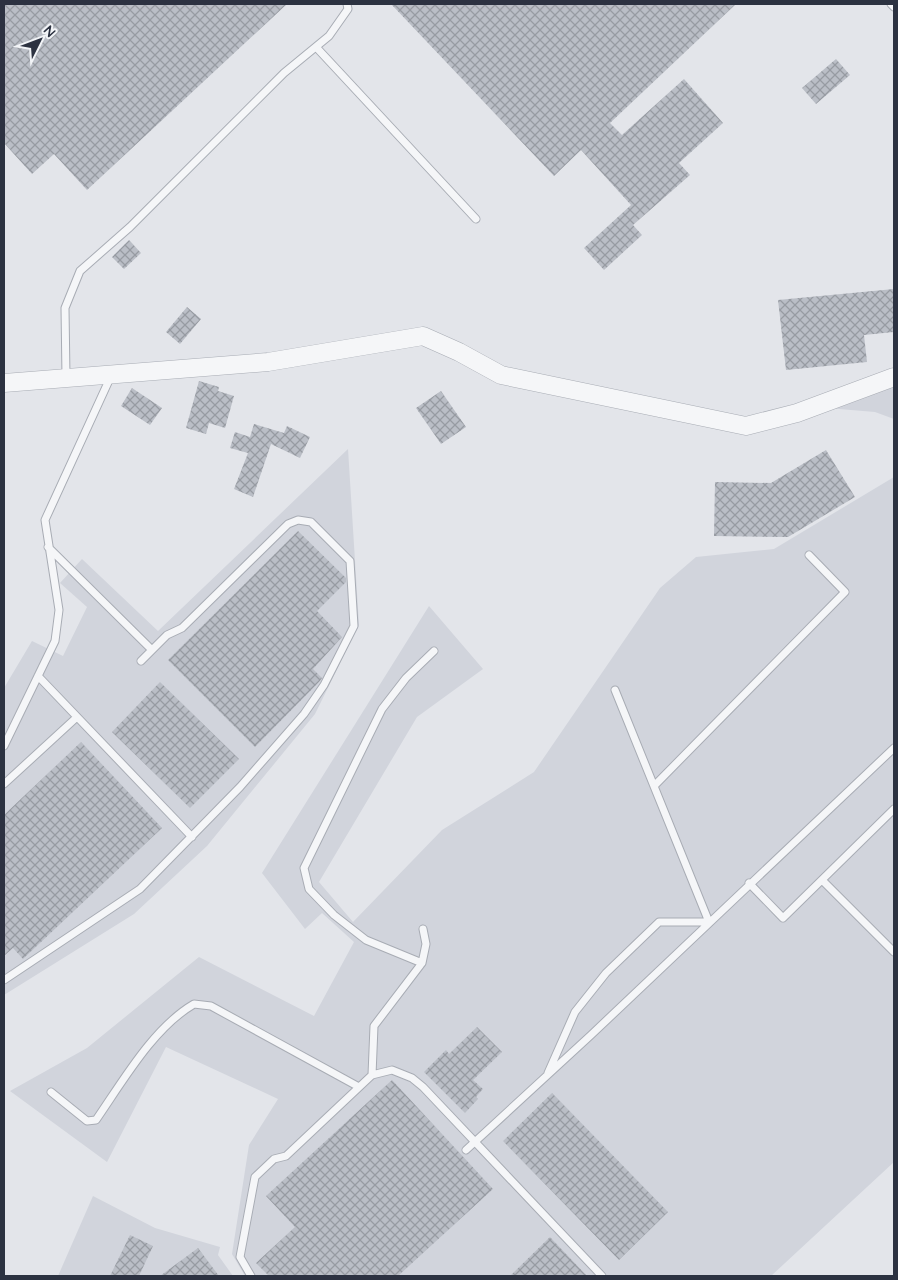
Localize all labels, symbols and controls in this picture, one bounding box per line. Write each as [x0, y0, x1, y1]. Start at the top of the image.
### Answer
north arrow [15, 15, 65, 65]
text: N [40, 21, 60, 41]

